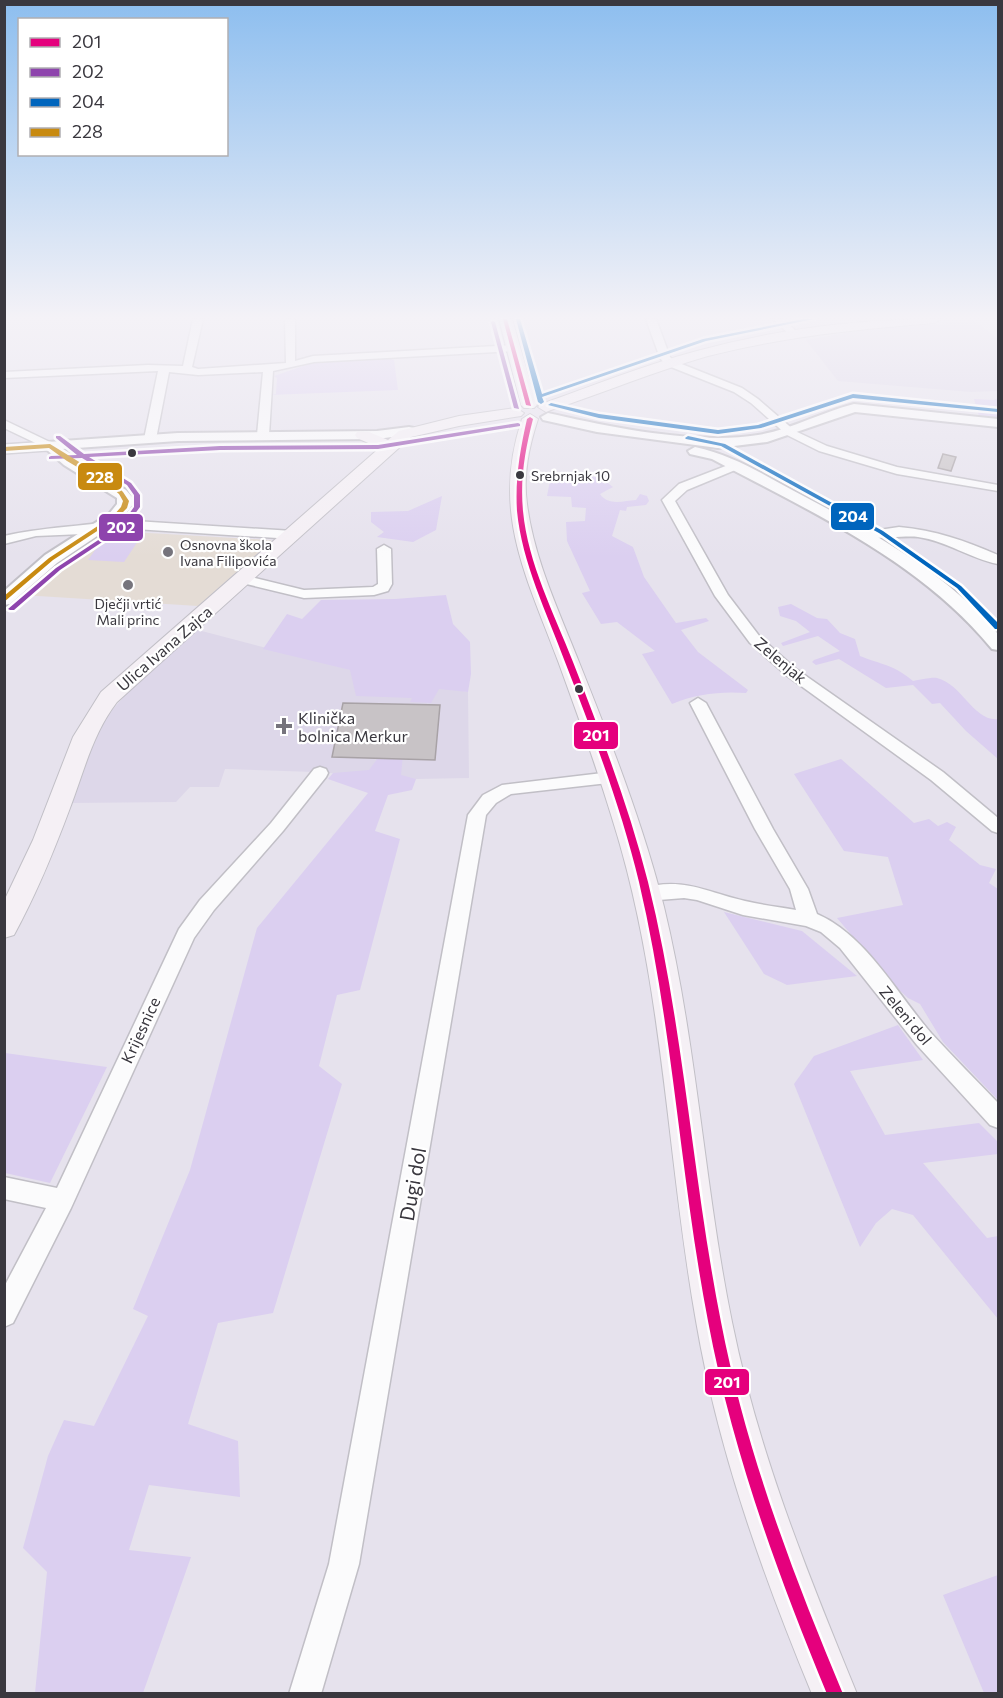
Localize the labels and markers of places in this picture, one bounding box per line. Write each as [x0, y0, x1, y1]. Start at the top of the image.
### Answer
unlabelled marker [126, 447, 138, 459]
place label: Srebrnjak 10 [531, 467, 610, 484]
marker: Srebrnjak 10 [514, 469, 526, 481]
place label: Osnovna škola Ivana Filipovića [180, 536, 277, 569]
marker: Osnovna škola Ivana Filipovića [161, 545, 175, 559]
marker: Dječji vrtić Mali princ [121, 578, 135, 592]
place label: Dječji vrtić Mali princ [94, 595, 162, 628]
unlabelled marker [573, 683, 585, 695]
place label: Klinička bolnica Merkur [298, 708, 408, 745]
marker: Klinička bolnica Merkur [275, 717, 293, 735]

